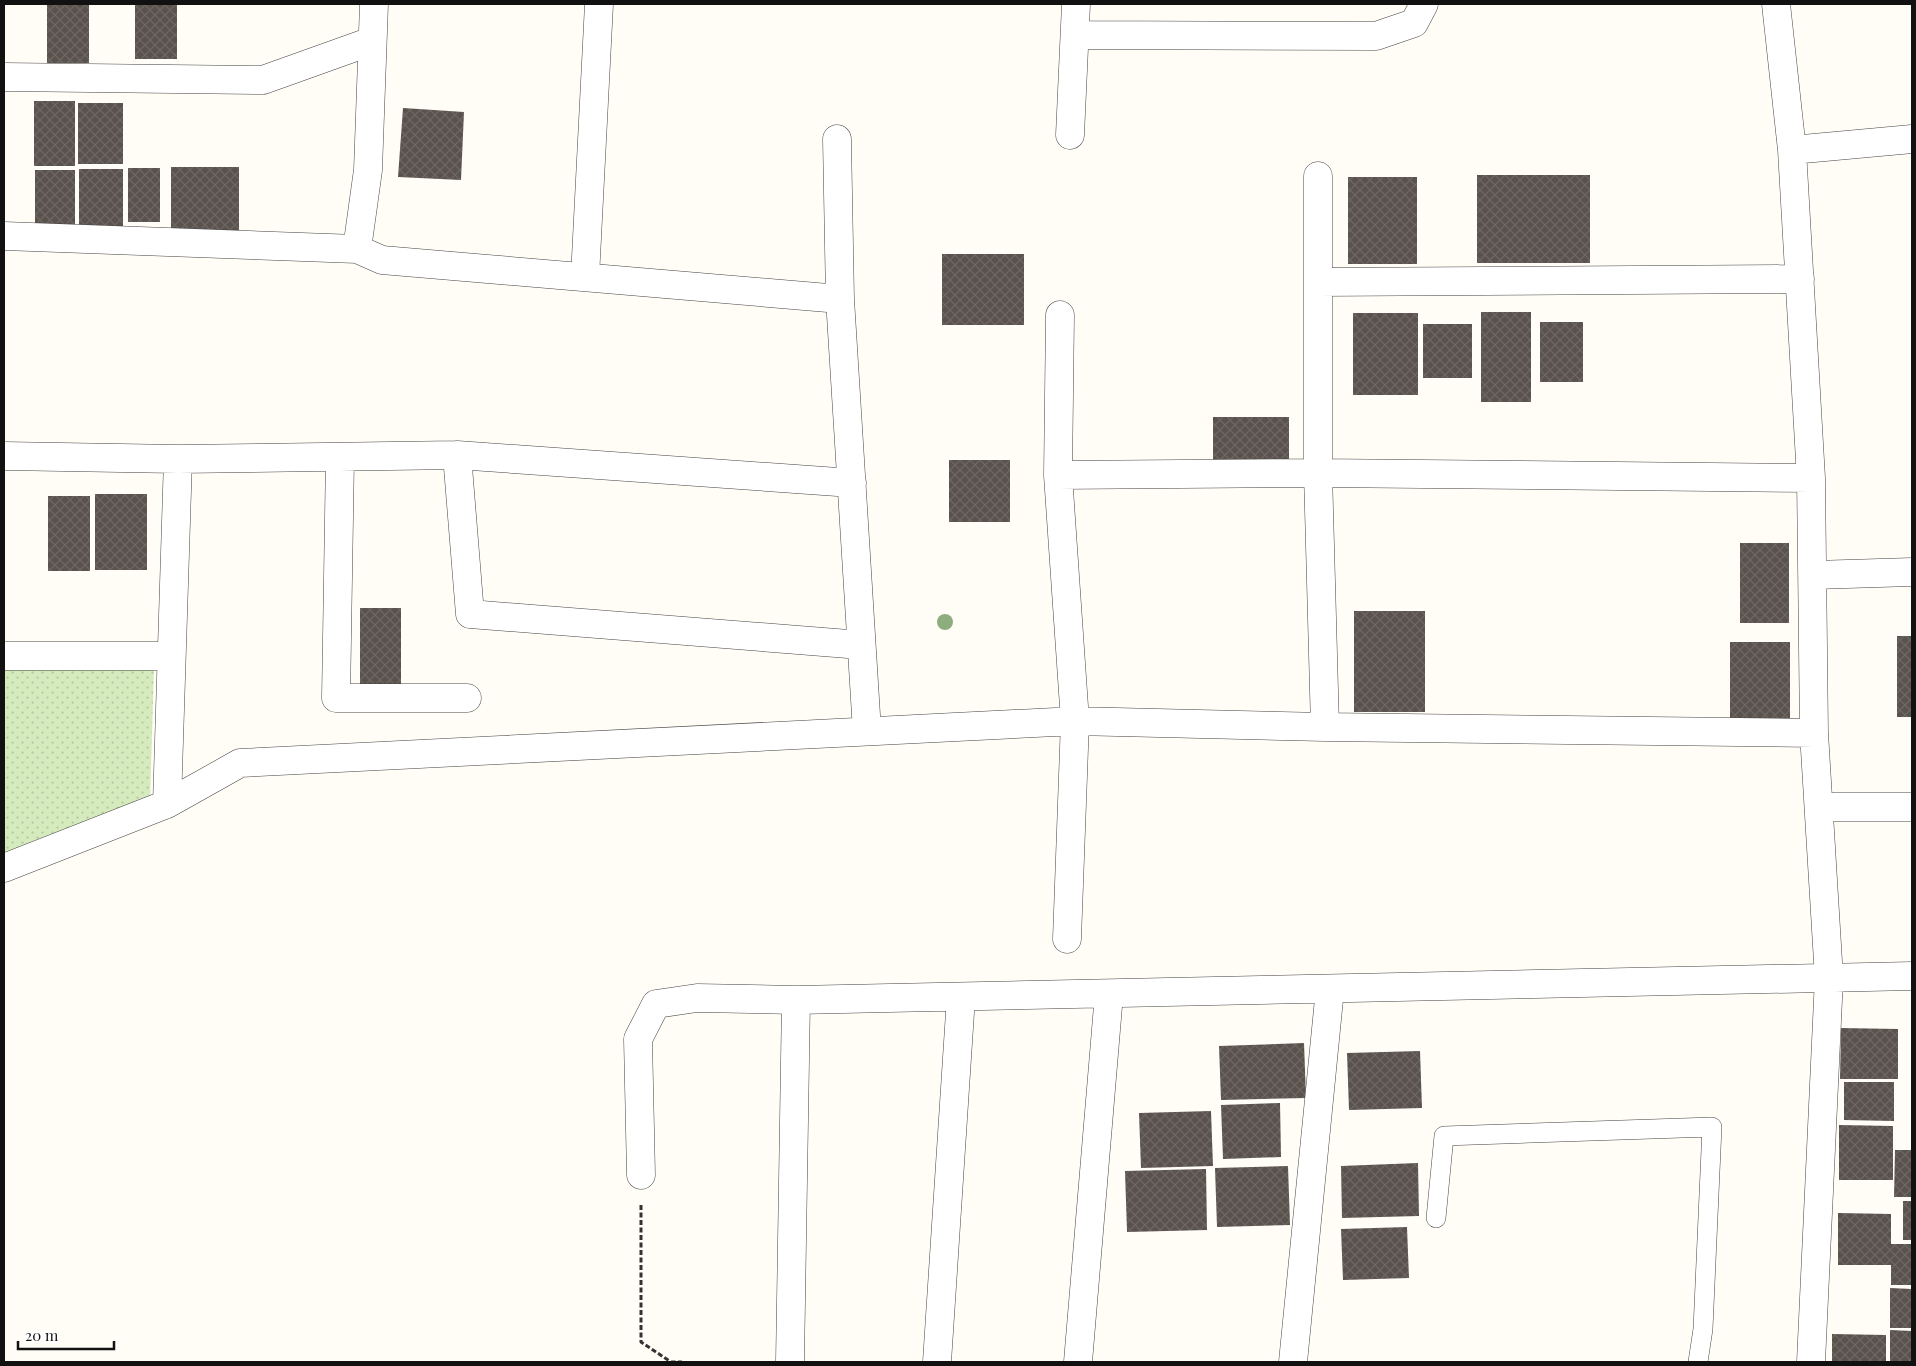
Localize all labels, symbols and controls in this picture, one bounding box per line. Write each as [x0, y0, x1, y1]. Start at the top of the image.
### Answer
scale bar [18, 1318, 114, 1350]
text: 20 m [25, 1325, 59, 1345]

